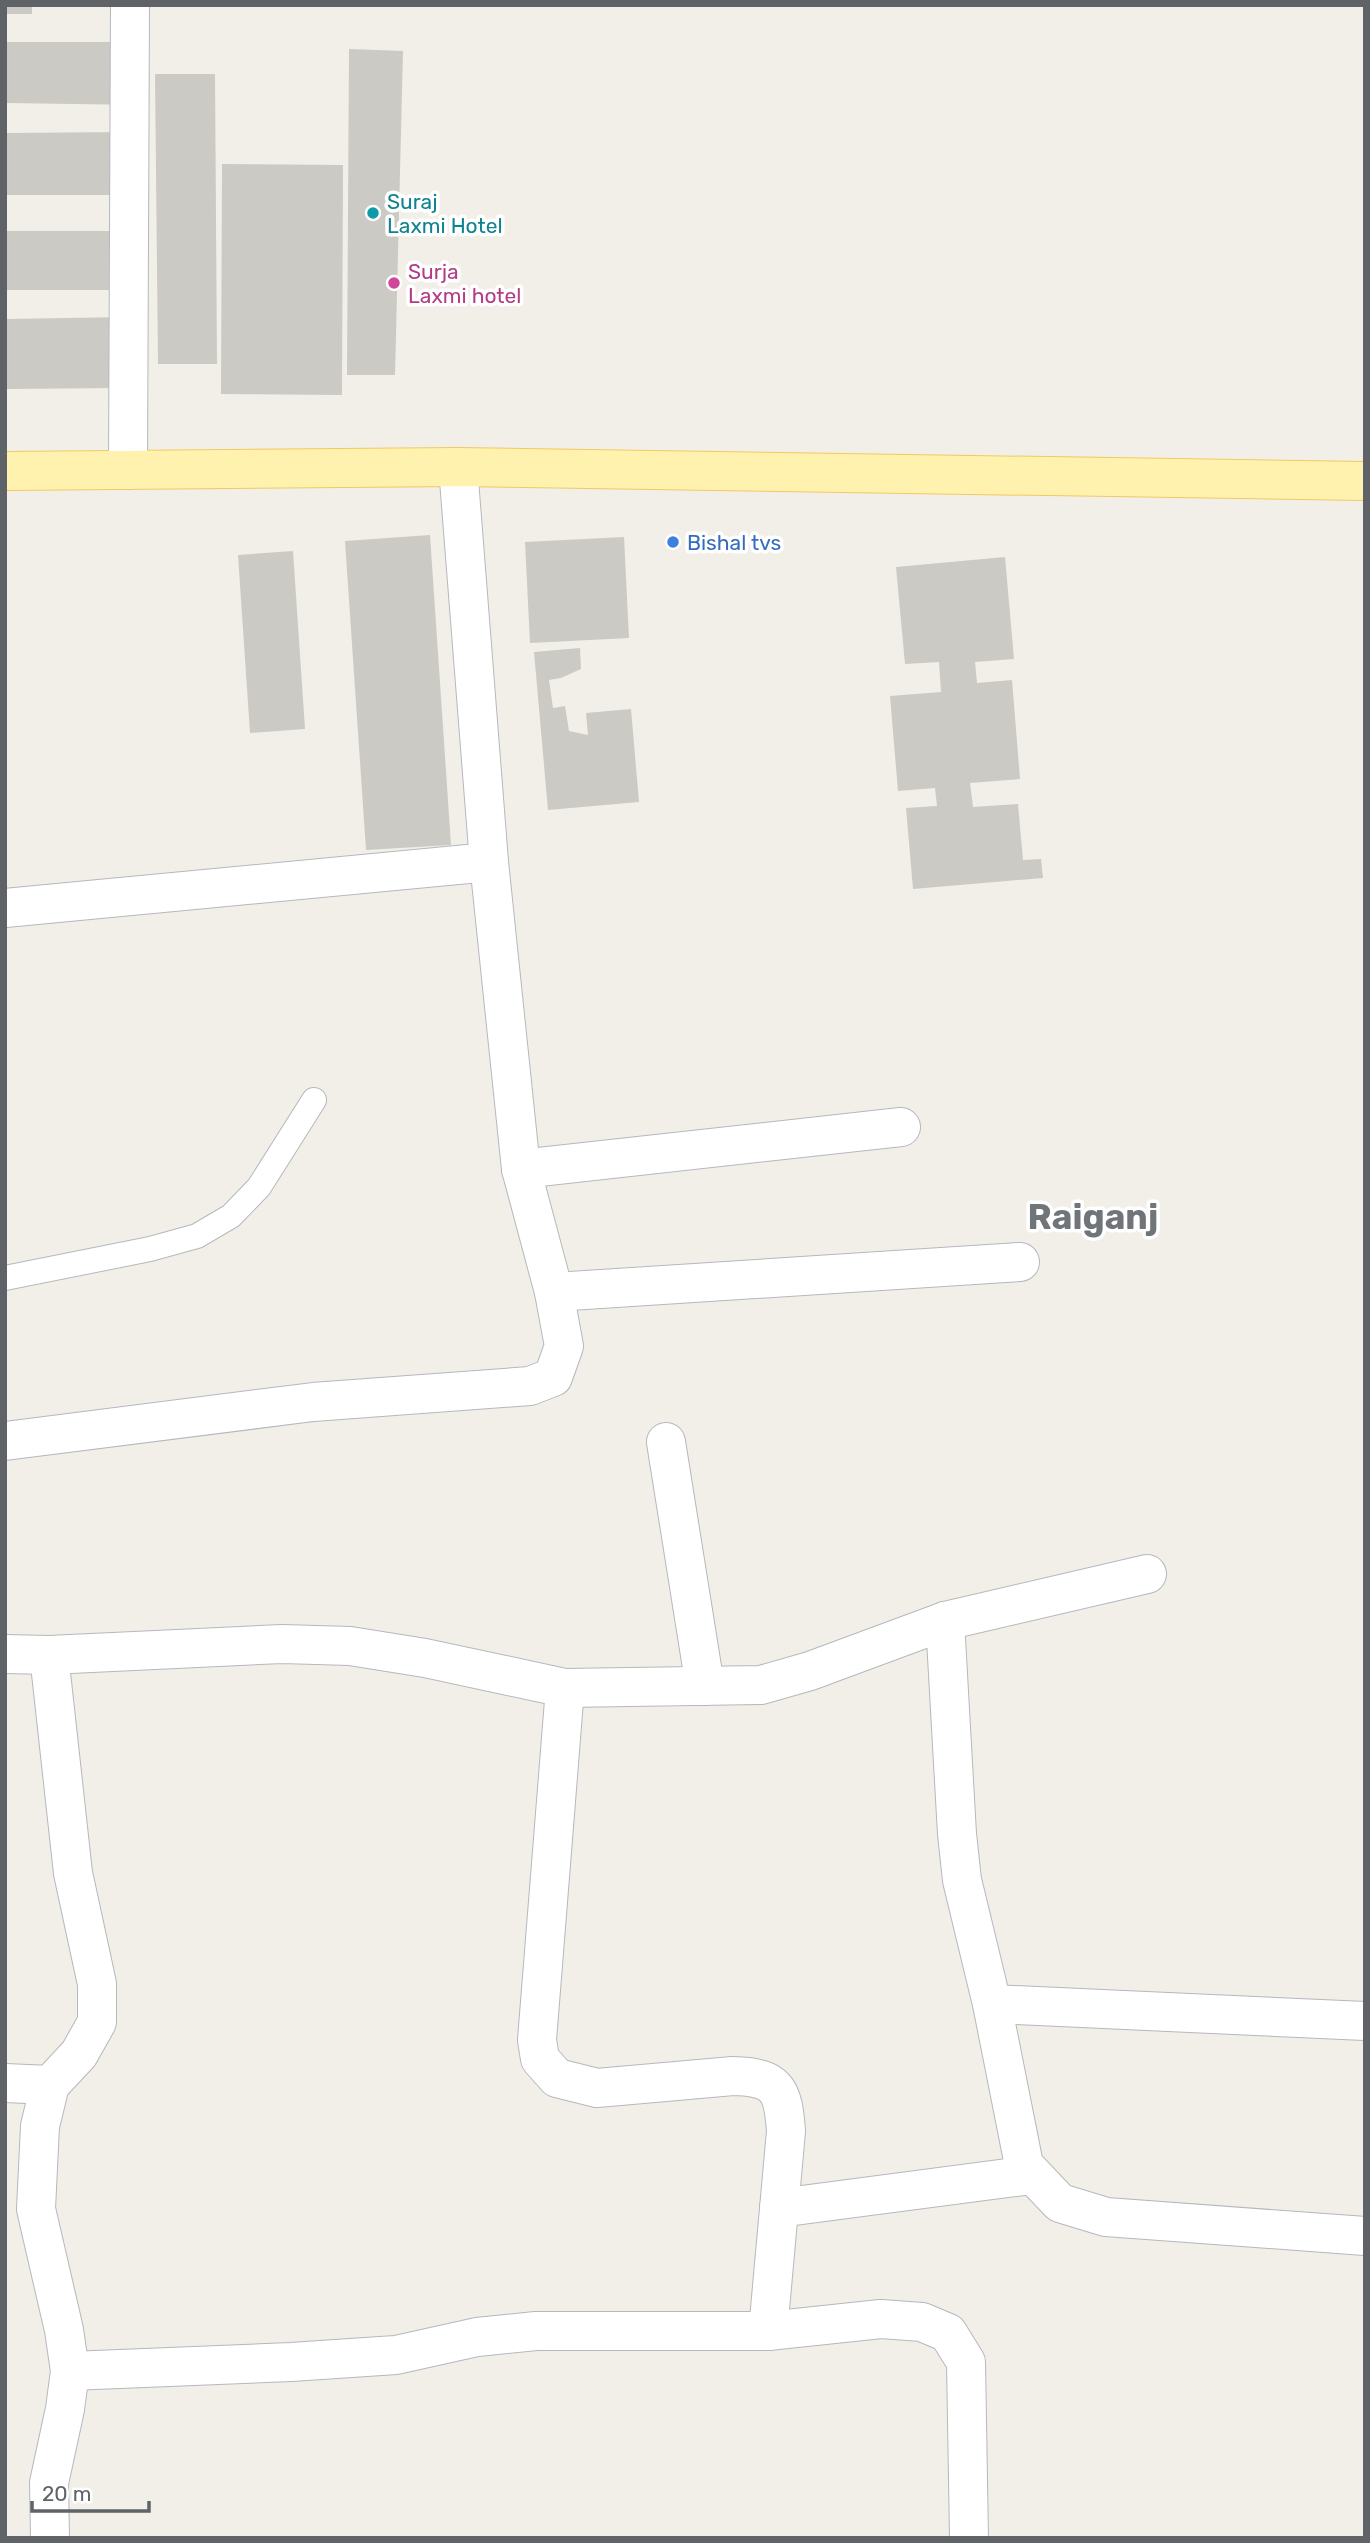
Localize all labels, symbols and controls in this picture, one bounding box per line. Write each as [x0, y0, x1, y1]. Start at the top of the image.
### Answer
place label: Suraj Laxmi Hotel [387, 189, 503, 238]
marker: Suraj Laxmi Hotel [365, 205, 381, 221]
place label: Surja Laxmi hotel [408, 259, 521, 308]
marker: Surja Laxmi hotel [386, 275, 402, 291]
place label: Bishal tvs [687, 530, 781, 555]
marker: Bishal tvs [665, 534, 681, 550]
district label: Raiganj [1028, 1196, 1158, 1238]
scale bar [32, 2470, 149, 2514]
text: 20 m [42, 2481, 91, 2506]

